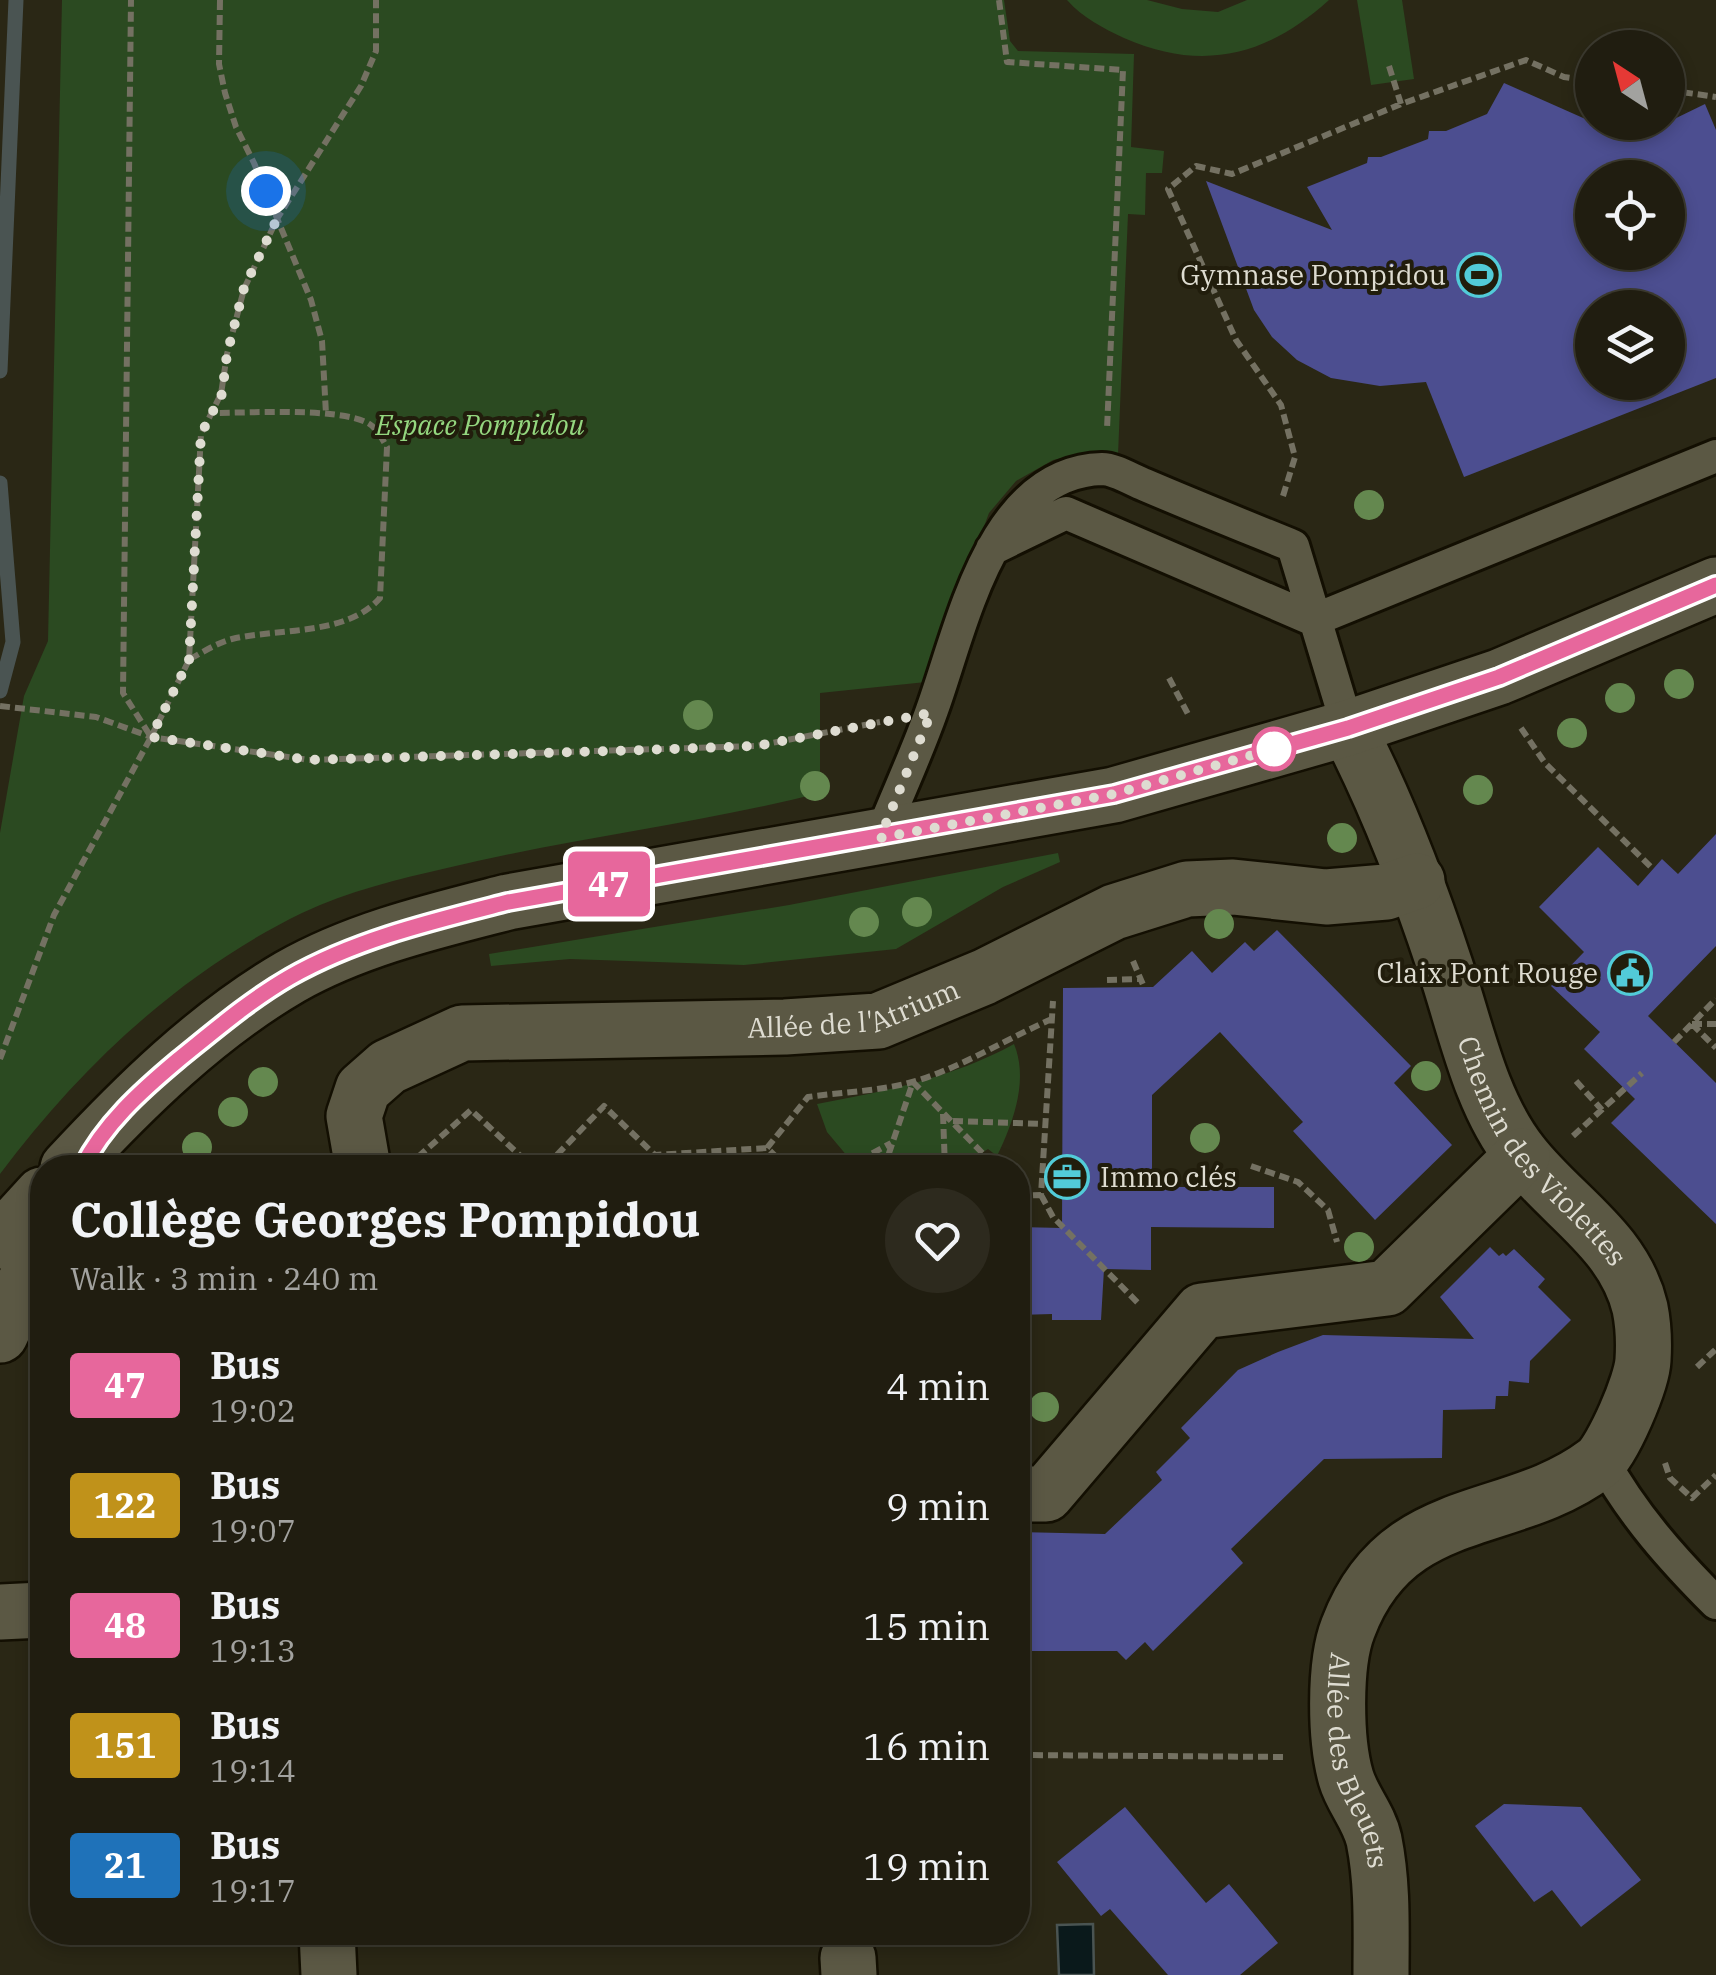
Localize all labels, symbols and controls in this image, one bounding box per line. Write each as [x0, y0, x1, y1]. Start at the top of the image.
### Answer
north arrow [1575, 30, 1685, 140]
map controls [1575, 30, 1685, 400]
button: locate [1575, 160, 1685, 270]
your location [241, 166, 291, 216]
sports icon: Gymnase Pompidou [1456, 252, 1502, 298]
place label: Gymnase Pompidou [1180, 256, 1446, 293]
button: layers [1575, 290, 1685, 400]
park label: Espace Pompidou [375, 406, 585, 443]
unlabelled marker [1253, 728, 1295, 770]
line badge: 47 [564, 852, 654, 916]
text: 47 [588, 861, 630, 907]
public building icon: Claix Pont Rouge [1607, 950, 1653, 996]
place label: Claix Pont Rouge [1377, 954, 1598, 991]
street label: Allée de l'Atrium [747, 970, 965, 1046]
street label: Chemin des Violettes [1449, 1031, 1636, 1273]
office icon: Immo clés [1044, 1154, 1090, 1200]
place label: Immo clés [1100, 1158, 1237, 1195]
text: Collège Georges Pompidou [70, 1188, 700, 1250]
button: heart [885, 1188, 990, 1293]
text: Walk · 3 min · 240 m [70, 1257, 378, 1299]
text: Bus [210, 1340, 280, 1389]
text: 4 min [886, 1361, 990, 1410]
text: 47 [104, 1362, 146, 1408]
text: 19:02 [210, 1389, 296, 1431]
text: Bus [210, 1460, 280, 1509]
text: 9 min [886, 1481, 990, 1530]
text: 122 [93, 1482, 157, 1528]
text: 19:07 [210, 1509, 296, 1551]
text: Bus [210, 1580, 280, 1629]
text: 15 min [863, 1601, 990, 1650]
text: 48 [104, 1602, 146, 1648]
text: 19:13 [210, 1629, 296, 1671]
street label: Allée des Bleuets [1320, 1651, 1397, 1871]
text: Bus [210, 1700, 280, 1749]
text: 16 min [863, 1721, 990, 1770]
text: 151 [93, 1722, 157, 1768]
text: 19:14 [210, 1749, 296, 1791]
text: Bus [210, 1820, 280, 1869]
text: 19 min [863, 1841, 990, 1890]
text: 21 [104, 1842, 146, 1888]
text: 19:17 [210, 1869, 296, 1911]

